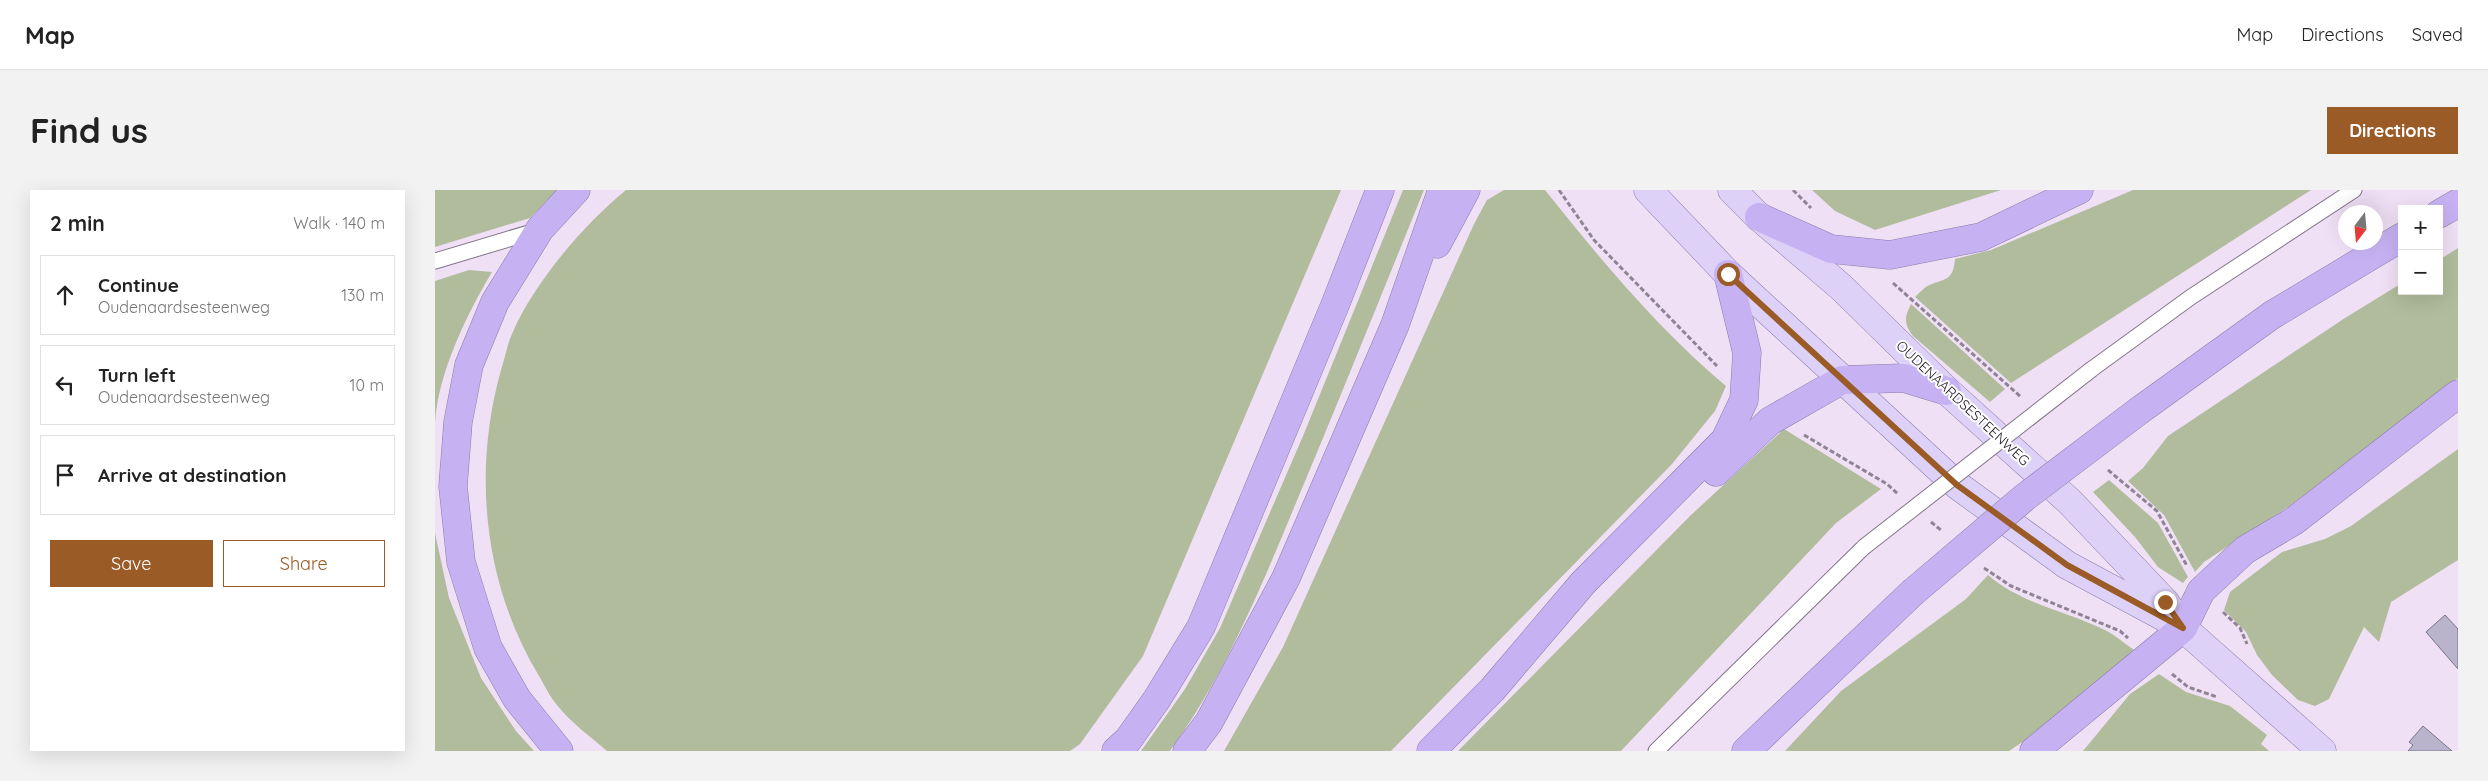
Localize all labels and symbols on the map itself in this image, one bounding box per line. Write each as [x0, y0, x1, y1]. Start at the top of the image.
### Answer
north arrow [2338, 205, 2383, 250]
route start [1717, 263, 1740, 286]
street label: OUDENAARDSESTEENWEG [1893, 336, 2033, 470]
route end [2154, 591, 2177, 614]

